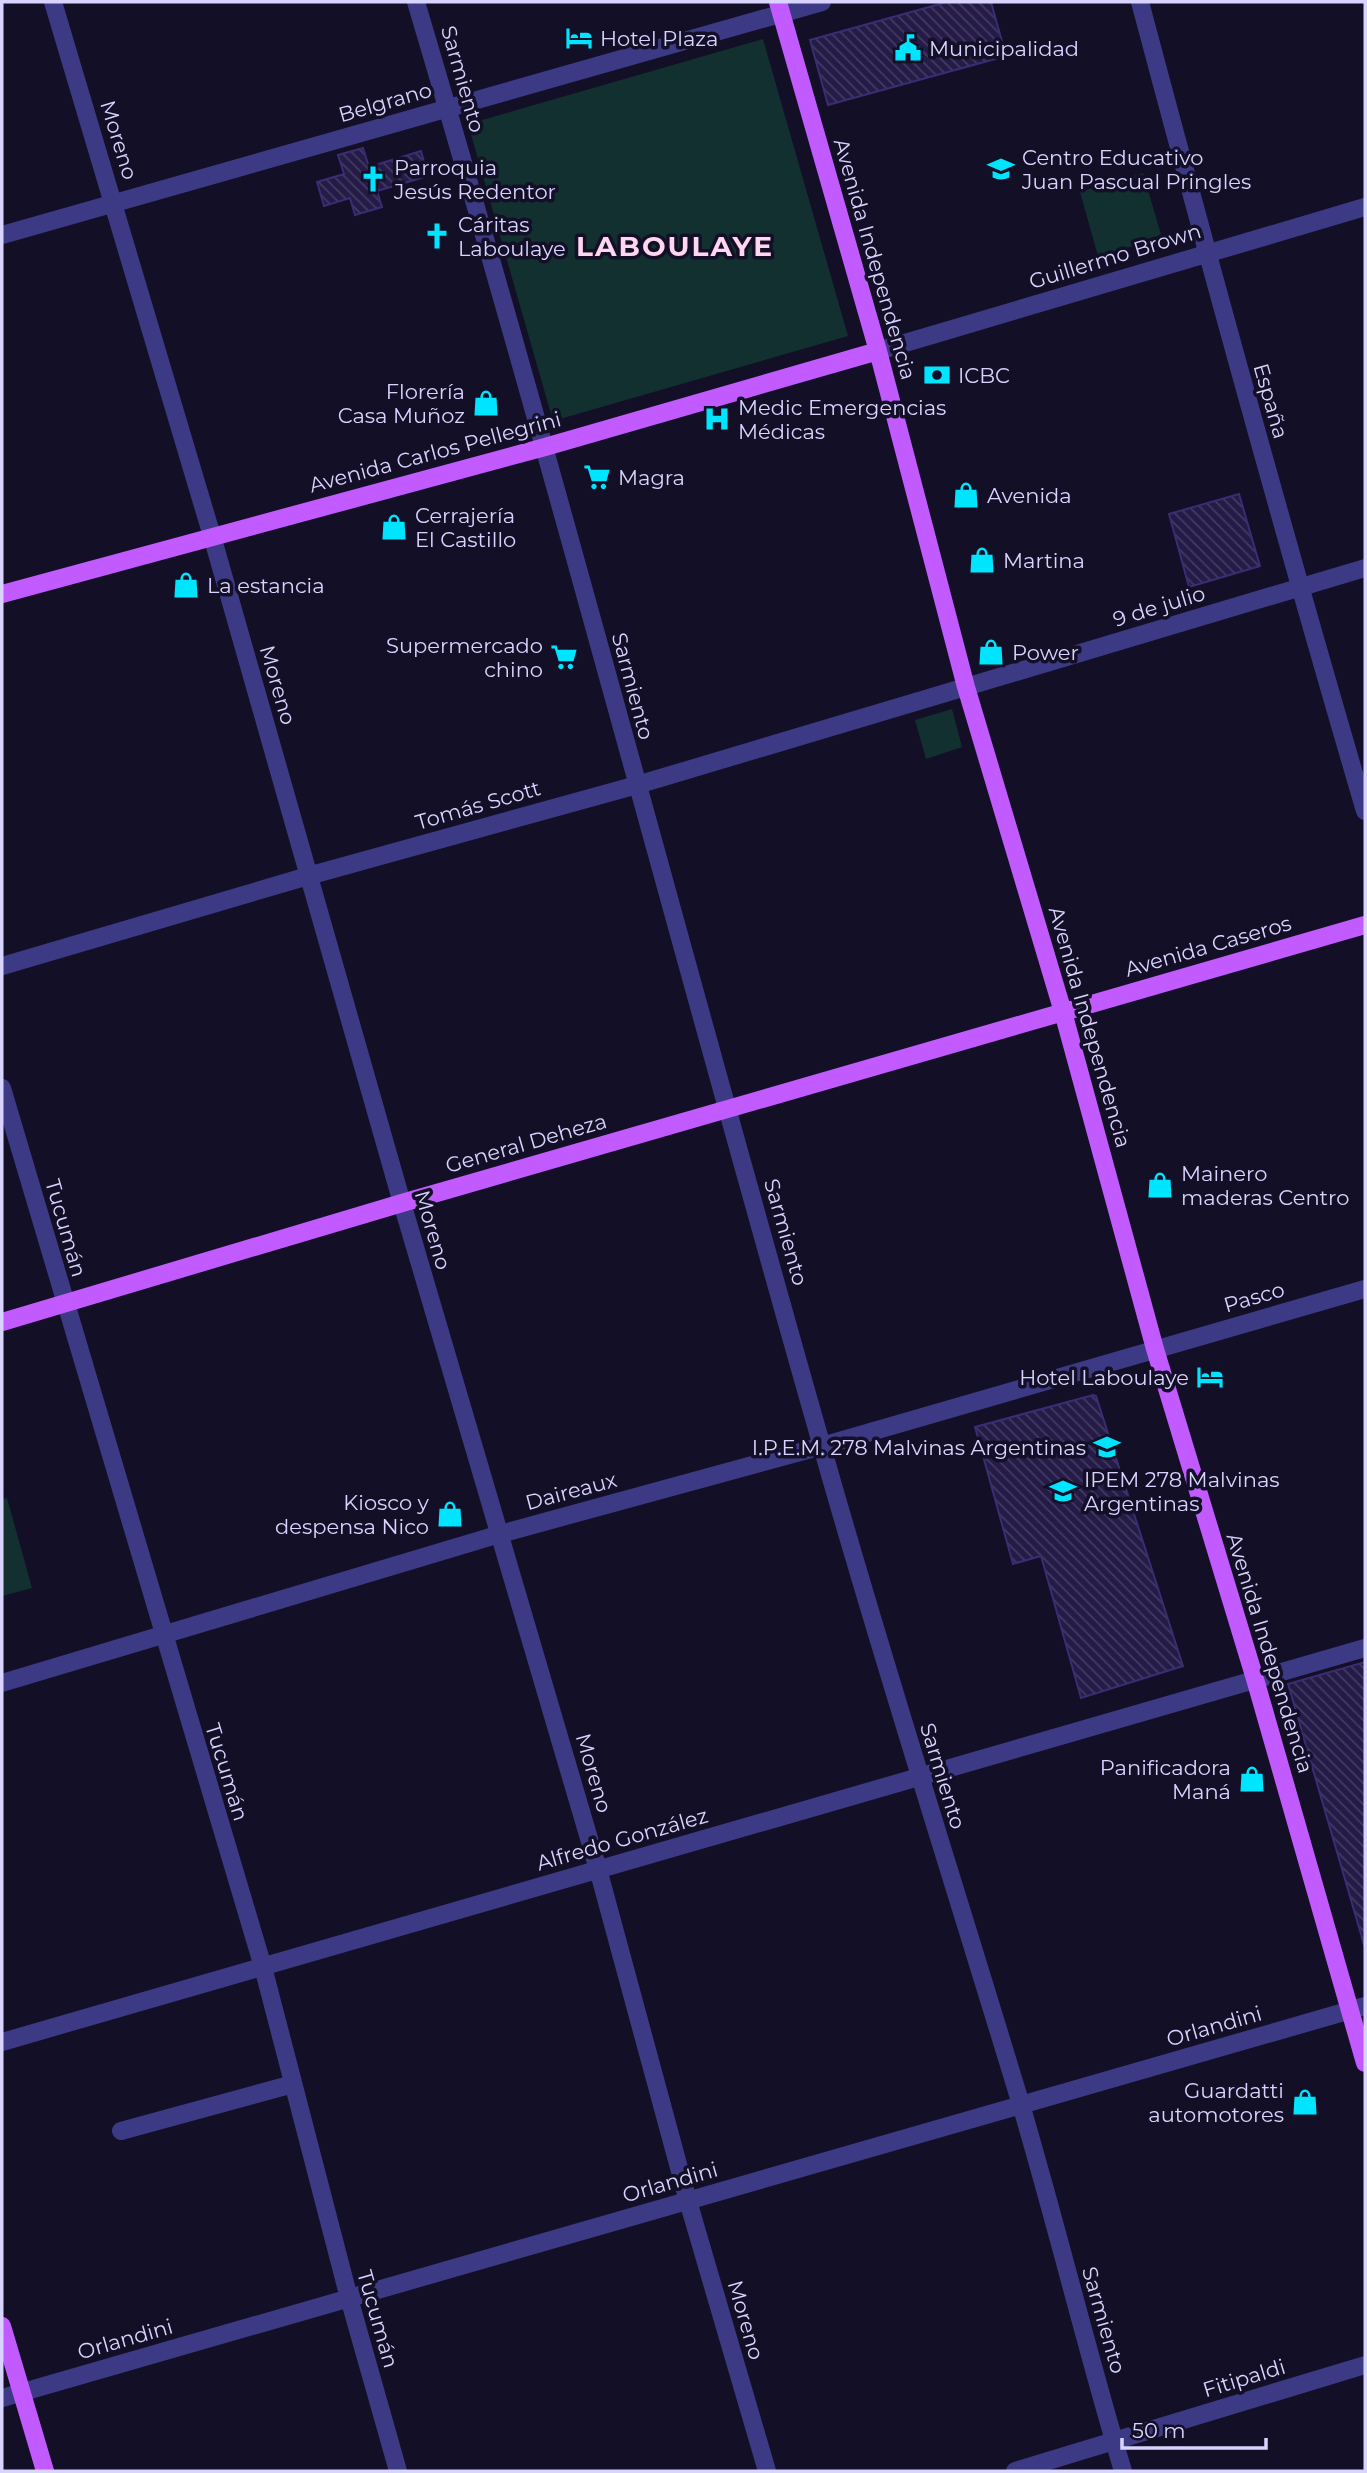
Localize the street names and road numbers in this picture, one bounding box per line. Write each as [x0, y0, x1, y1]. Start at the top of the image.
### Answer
street label: Sarmiento [436, 23, 490, 135]
street label: Belgrano [335, 77, 435, 127]
street label: Moreno [95, 97, 143, 183]
street label: Avenida Independencia [829, 136, 921, 382]
street label: Guillermo Brown [1026, 218, 1204, 294]
street label: España [1248, 360, 1294, 442]
street label: Avenida Carlos Pellegrini [306, 406, 564, 498]
street label: 9 de julio [1110, 580, 1208, 632]
street label: Sarmiento [607, 630, 659, 742]
street label: Moreno [255, 642, 301, 728]
street label: Tomás Scott [413, 775, 543, 835]
street label: Avenida Independencia [1044, 904, 1136, 1150]
street label: Avenida Caseros [1122, 910, 1294, 982]
street label: General Deheza [442, 1108, 610, 1178]
street label: Tucumán [40, 1176, 92, 1280]
street label: Sarmiento [759, 1176, 813, 1288]
street label: Moreno [410, 1187, 456, 1273]
street label: Pasco [1221, 1276, 1287, 1318]
street label: Daireaux [523, 1467, 619, 1515]
street label: Avenida Independencia [1222, 1530, 1318, 1776]
street label: Tucumán [200, 1720, 254, 1824]
street label: Sarmiento [915, 1720, 971, 1832]
street label: Moreno [571, 1730, 617, 1816]
street label: Alfredo González [533, 1803, 711, 1875]
street label: Orlandini [1164, 2000, 1264, 2052]
street label: Orlandini [620, 2156, 720, 2208]
street label: Sarmiento [1077, 2264, 1131, 2376]
street label: Tucumán [352, 2267, 404, 2371]
street label: Moreno [723, 2277, 769, 2363]
street label: Orlandini [75, 2313, 175, 2365]
street label: Fitipaldi [1200, 2354, 1288, 2402]

